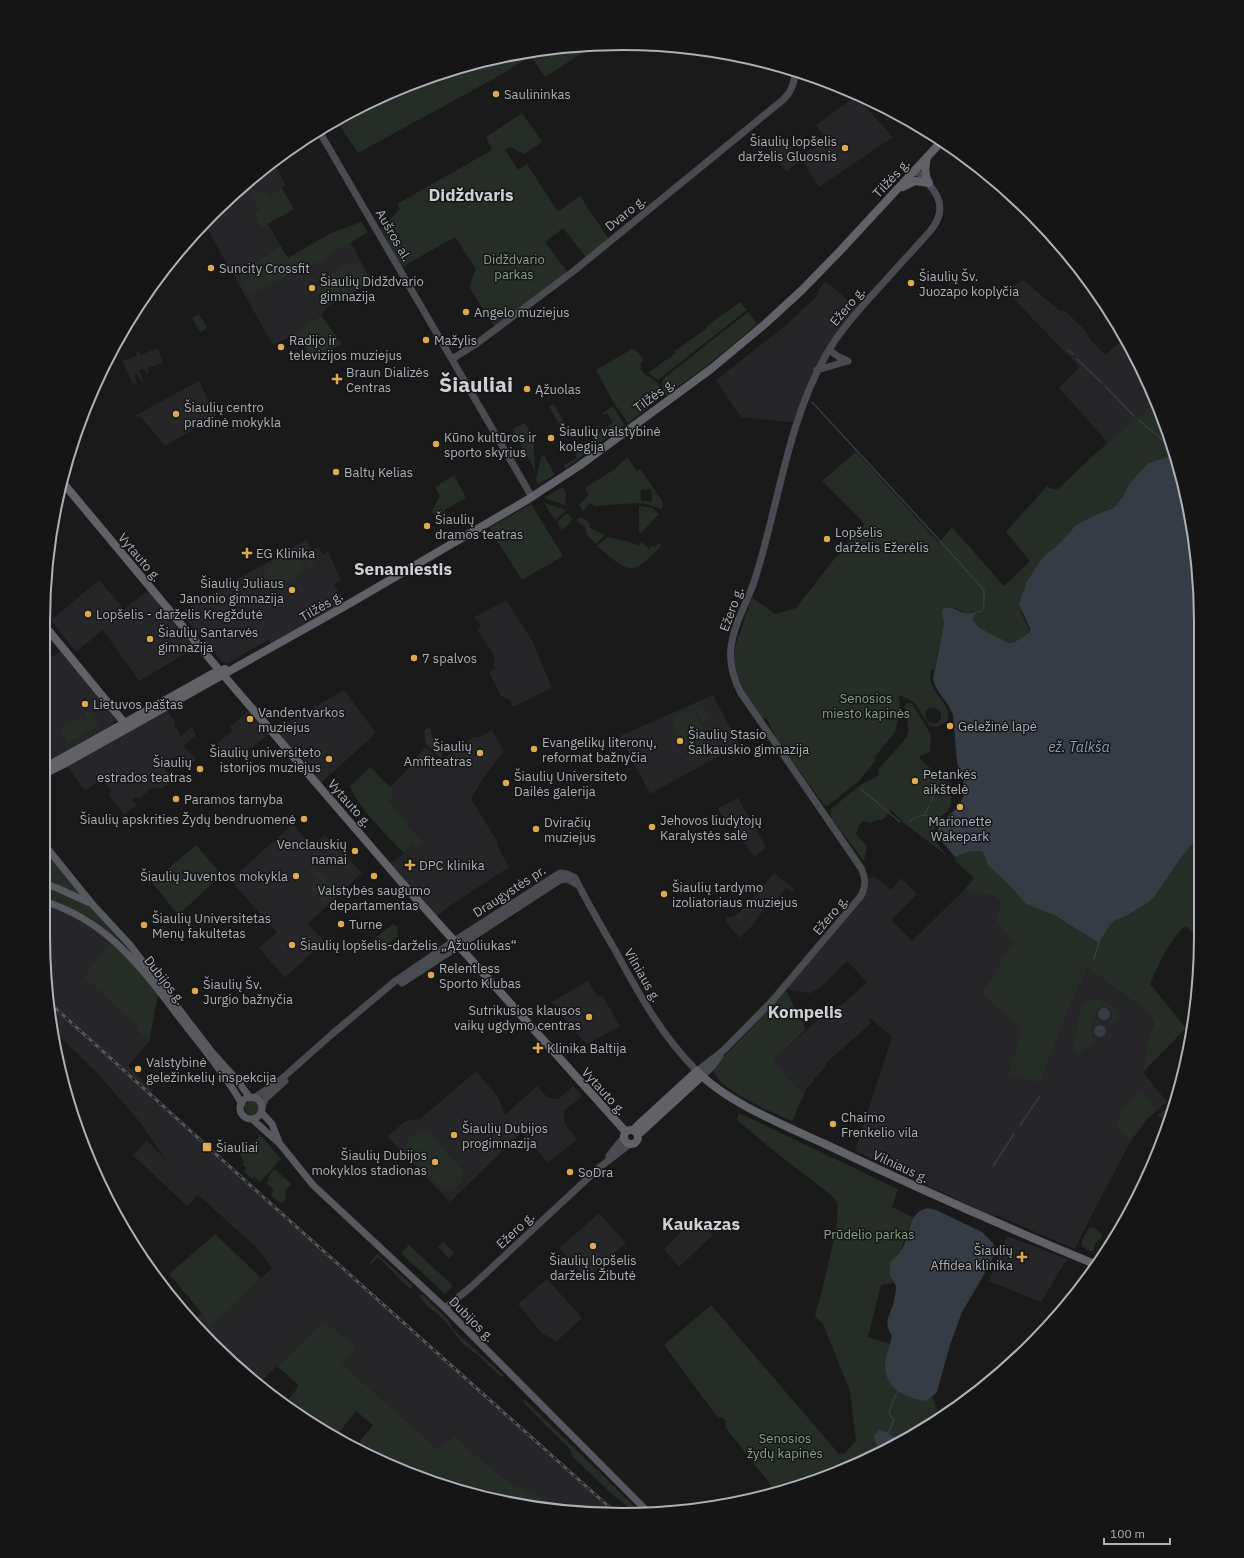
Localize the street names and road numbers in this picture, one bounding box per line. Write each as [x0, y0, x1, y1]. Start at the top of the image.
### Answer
street label: Tilžės g. [869, 155, 914, 201]
street label: Dvaro g. [601, 192, 649, 235]
street label: Aušros al. [372, 206, 415, 264]
street label: Ežero g. [826, 283, 869, 329]
street label: Tilžės g. [630, 375, 678, 416]
street label: Vytauto g. [114, 529, 165, 585]
street label: Ežero g. [716, 585, 747, 634]
street label: Tilžės g. [297, 587, 346, 626]
street label: Vytauto g. [324, 776, 375, 831]
street label: Draugystės pr. [470, 862, 549, 921]
street label: Ežero g. [809, 892, 852, 938]
street label: Vilniaus g. [620, 945, 665, 1005]
street label: Dubijos g. [140, 952, 189, 1008]
street label: Vytauto g. [578, 1064, 630, 1119]
street label: Vilniaus g. [870, 1146, 931, 1187]
street label: Ežero g. [493, 1208, 538, 1252]
street label: Dubijos g. [445, 1293, 498, 1346]

